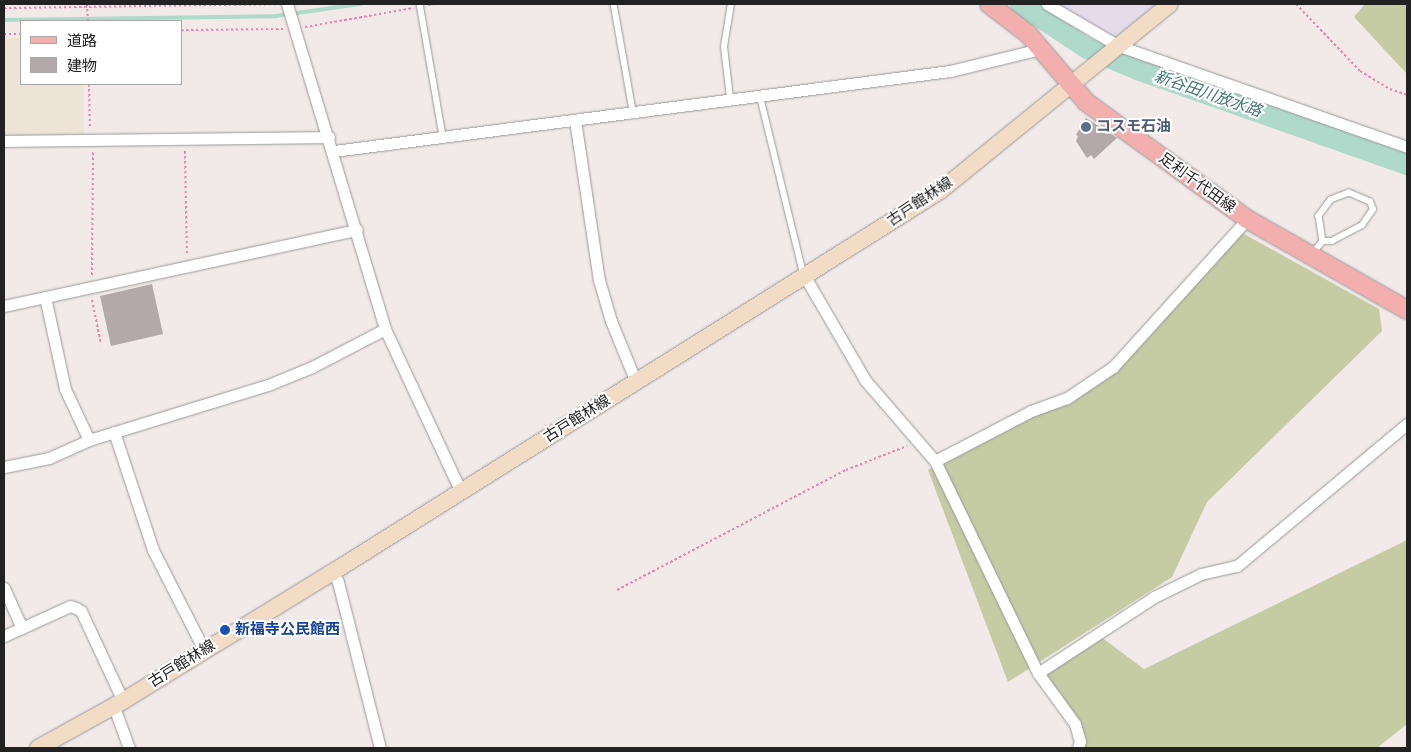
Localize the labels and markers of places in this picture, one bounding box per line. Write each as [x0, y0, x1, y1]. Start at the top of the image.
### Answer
place label: コスモ石油 [1096, 118, 1171, 136]
marker: コスモ石油 [1080, 121, 1092, 133]
place label: 新福寺公民館西 [235, 621, 340, 639]
marker: 新福寺公民館西 [219, 624, 231, 636]

